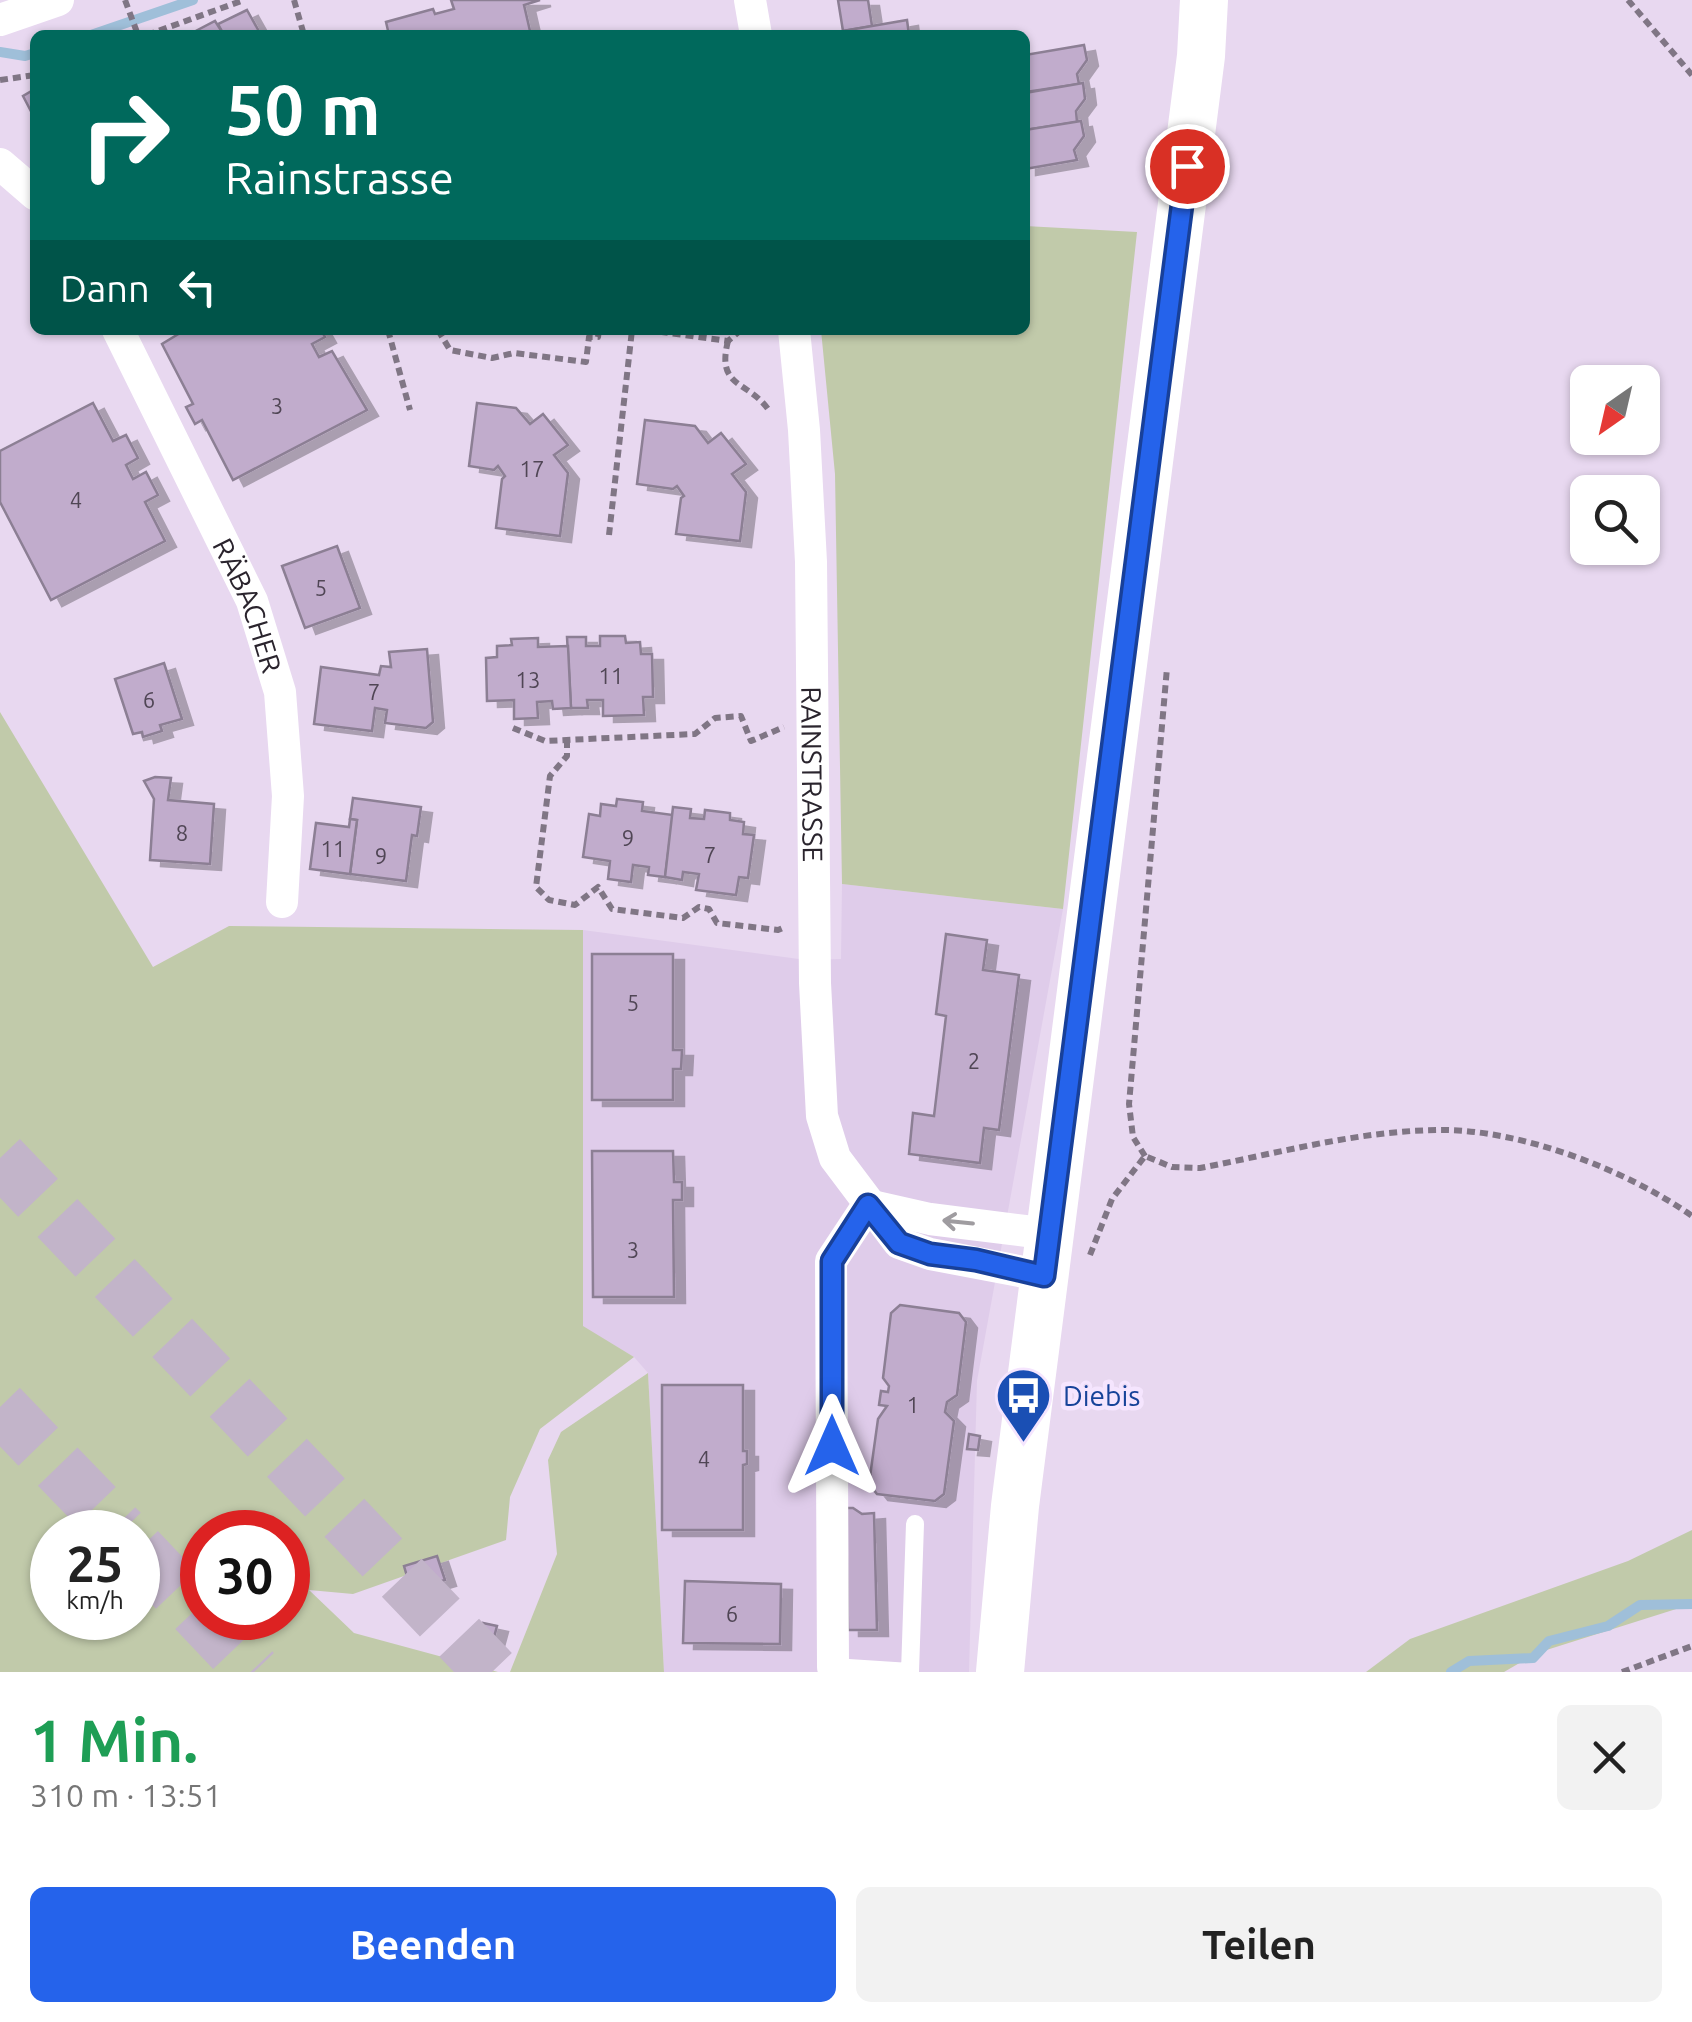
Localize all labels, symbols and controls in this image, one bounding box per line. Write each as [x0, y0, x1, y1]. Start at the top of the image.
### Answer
icon: right [60, 70, 190, 200]
text: 50 m [225, 70, 381, 148]
pin [1145, 124, 1230, 209]
icon: arrive [1160, 139, 1215, 194]
text: Rainstrasse [225, 152, 454, 203]
icon: left [170, 260, 225, 315]
text: Dann [60, 267, 150, 309]
north arrow [1570, 365, 1660, 455]
map controls [1570, 365, 1660, 565]
house number: 3 [271, 393, 283, 418]
house number: 17 [520, 456, 544, 481]
button: search [1570, 475, 1660, 565]
house number: 4 [70, 487, 82, 512]
street label: RÄBACHER [208, 533, 288, 676]
house number: 5 [315, 575, 327, 600]
house number: 11 [599, 663, 623, 688]
house number: 13 [516, 667, 540, 692]
house number: 7 [368, 679, 380, 704]
street label: RAINSTRASSE [797, 686, 829, 862]
house number: 6 [143, 687, 155, 712]
house number: 8 [176, 820, 188, 845]
house number: 9 [622, 825, 634, 850]
house number: 11 [321, 836, 345, 861]
house number: 7 [704, 842, 716, 867]
house number: 9 [375, 843, 387, 868]
house number: 5 [627, 990, 639, 1015]
house number: 2 [968, 1048, 980, 1073]
one-way arrow [943, 1212, 975, 1231]
house number: 3 [627, 1237, 639, 1262]
bus stop icon: Diebis [994, 1365, 1054, 1444]
place label: Diebis [1063, 1380, 1140, 1411]
house number: 1 [907, 1392, 919, 1417]
position arrow [780, 1394, 884, 1498]
house number: 4 [698, 1446, 710, 1471]
speed limit sign: 30 [180, 1510, 310, 1640]
text: 25 [67, 1535, 123, 1591]
text: km/h [66, 1586, 124, 1614]
house number: 6 [726, 1601, 738, 1626]
button: close [1557, 1705, 1662, 1810]
text: 1 Min. [30, 1706, 198, 1773]
text: 310 m · 13:51 [30, 1777, 222, 1813]
button: Beenden [30, 1887, 836, 2002]
button: Teilen [856, 1887, 1662, 2002]

